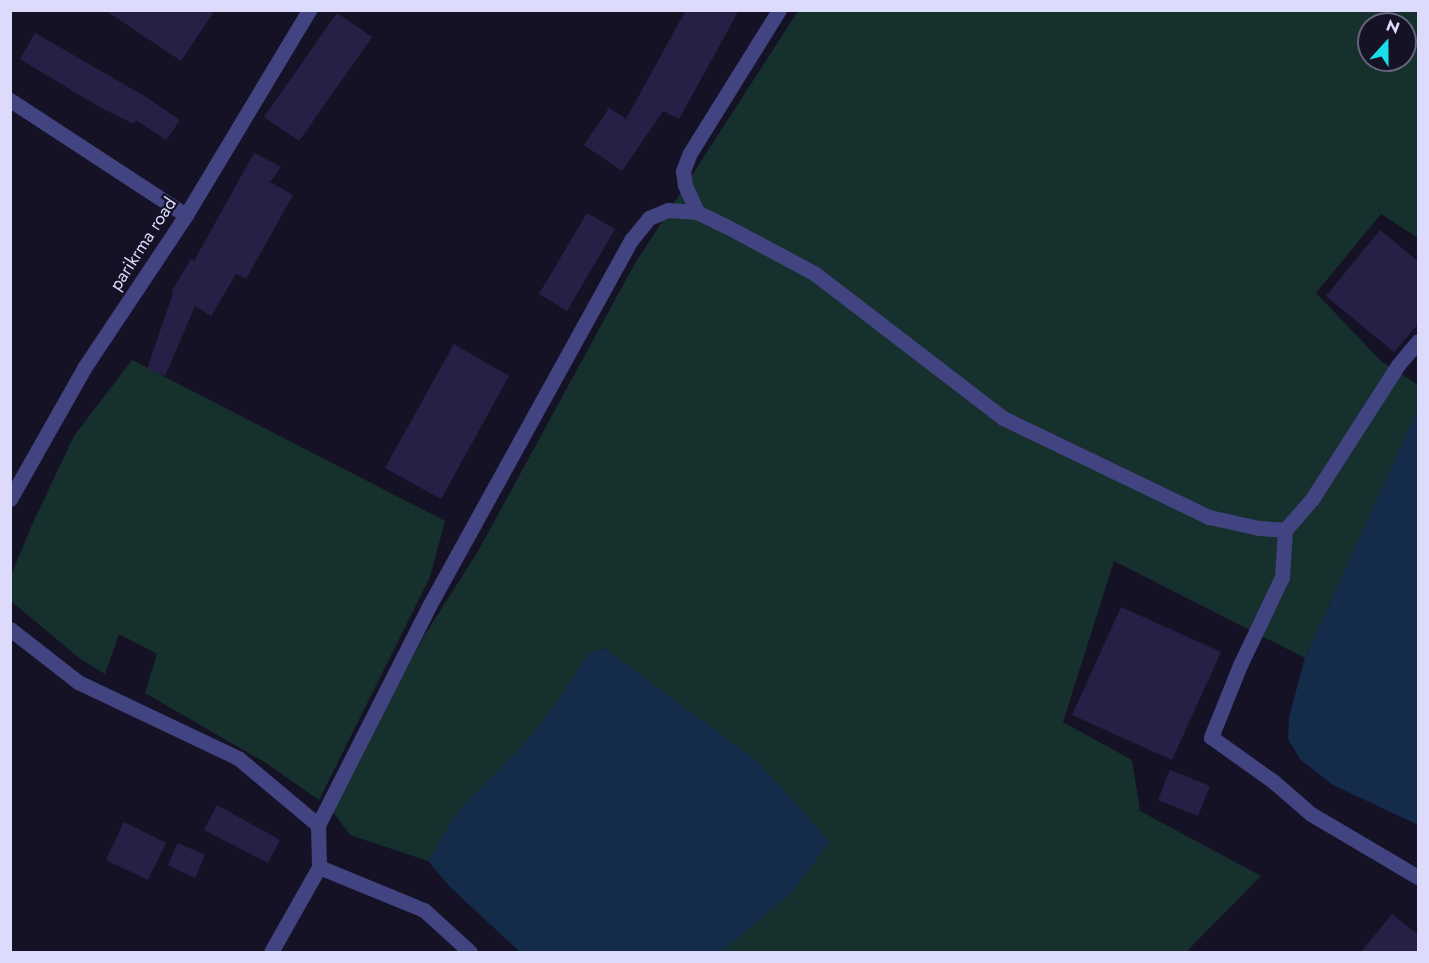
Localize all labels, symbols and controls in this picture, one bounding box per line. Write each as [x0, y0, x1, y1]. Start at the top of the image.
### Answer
north arrow [1357, 12, 1417, 72]
text: N [1383, 14, 1403, 40]
street label: parikrma road [105, 193, 181, 295]

